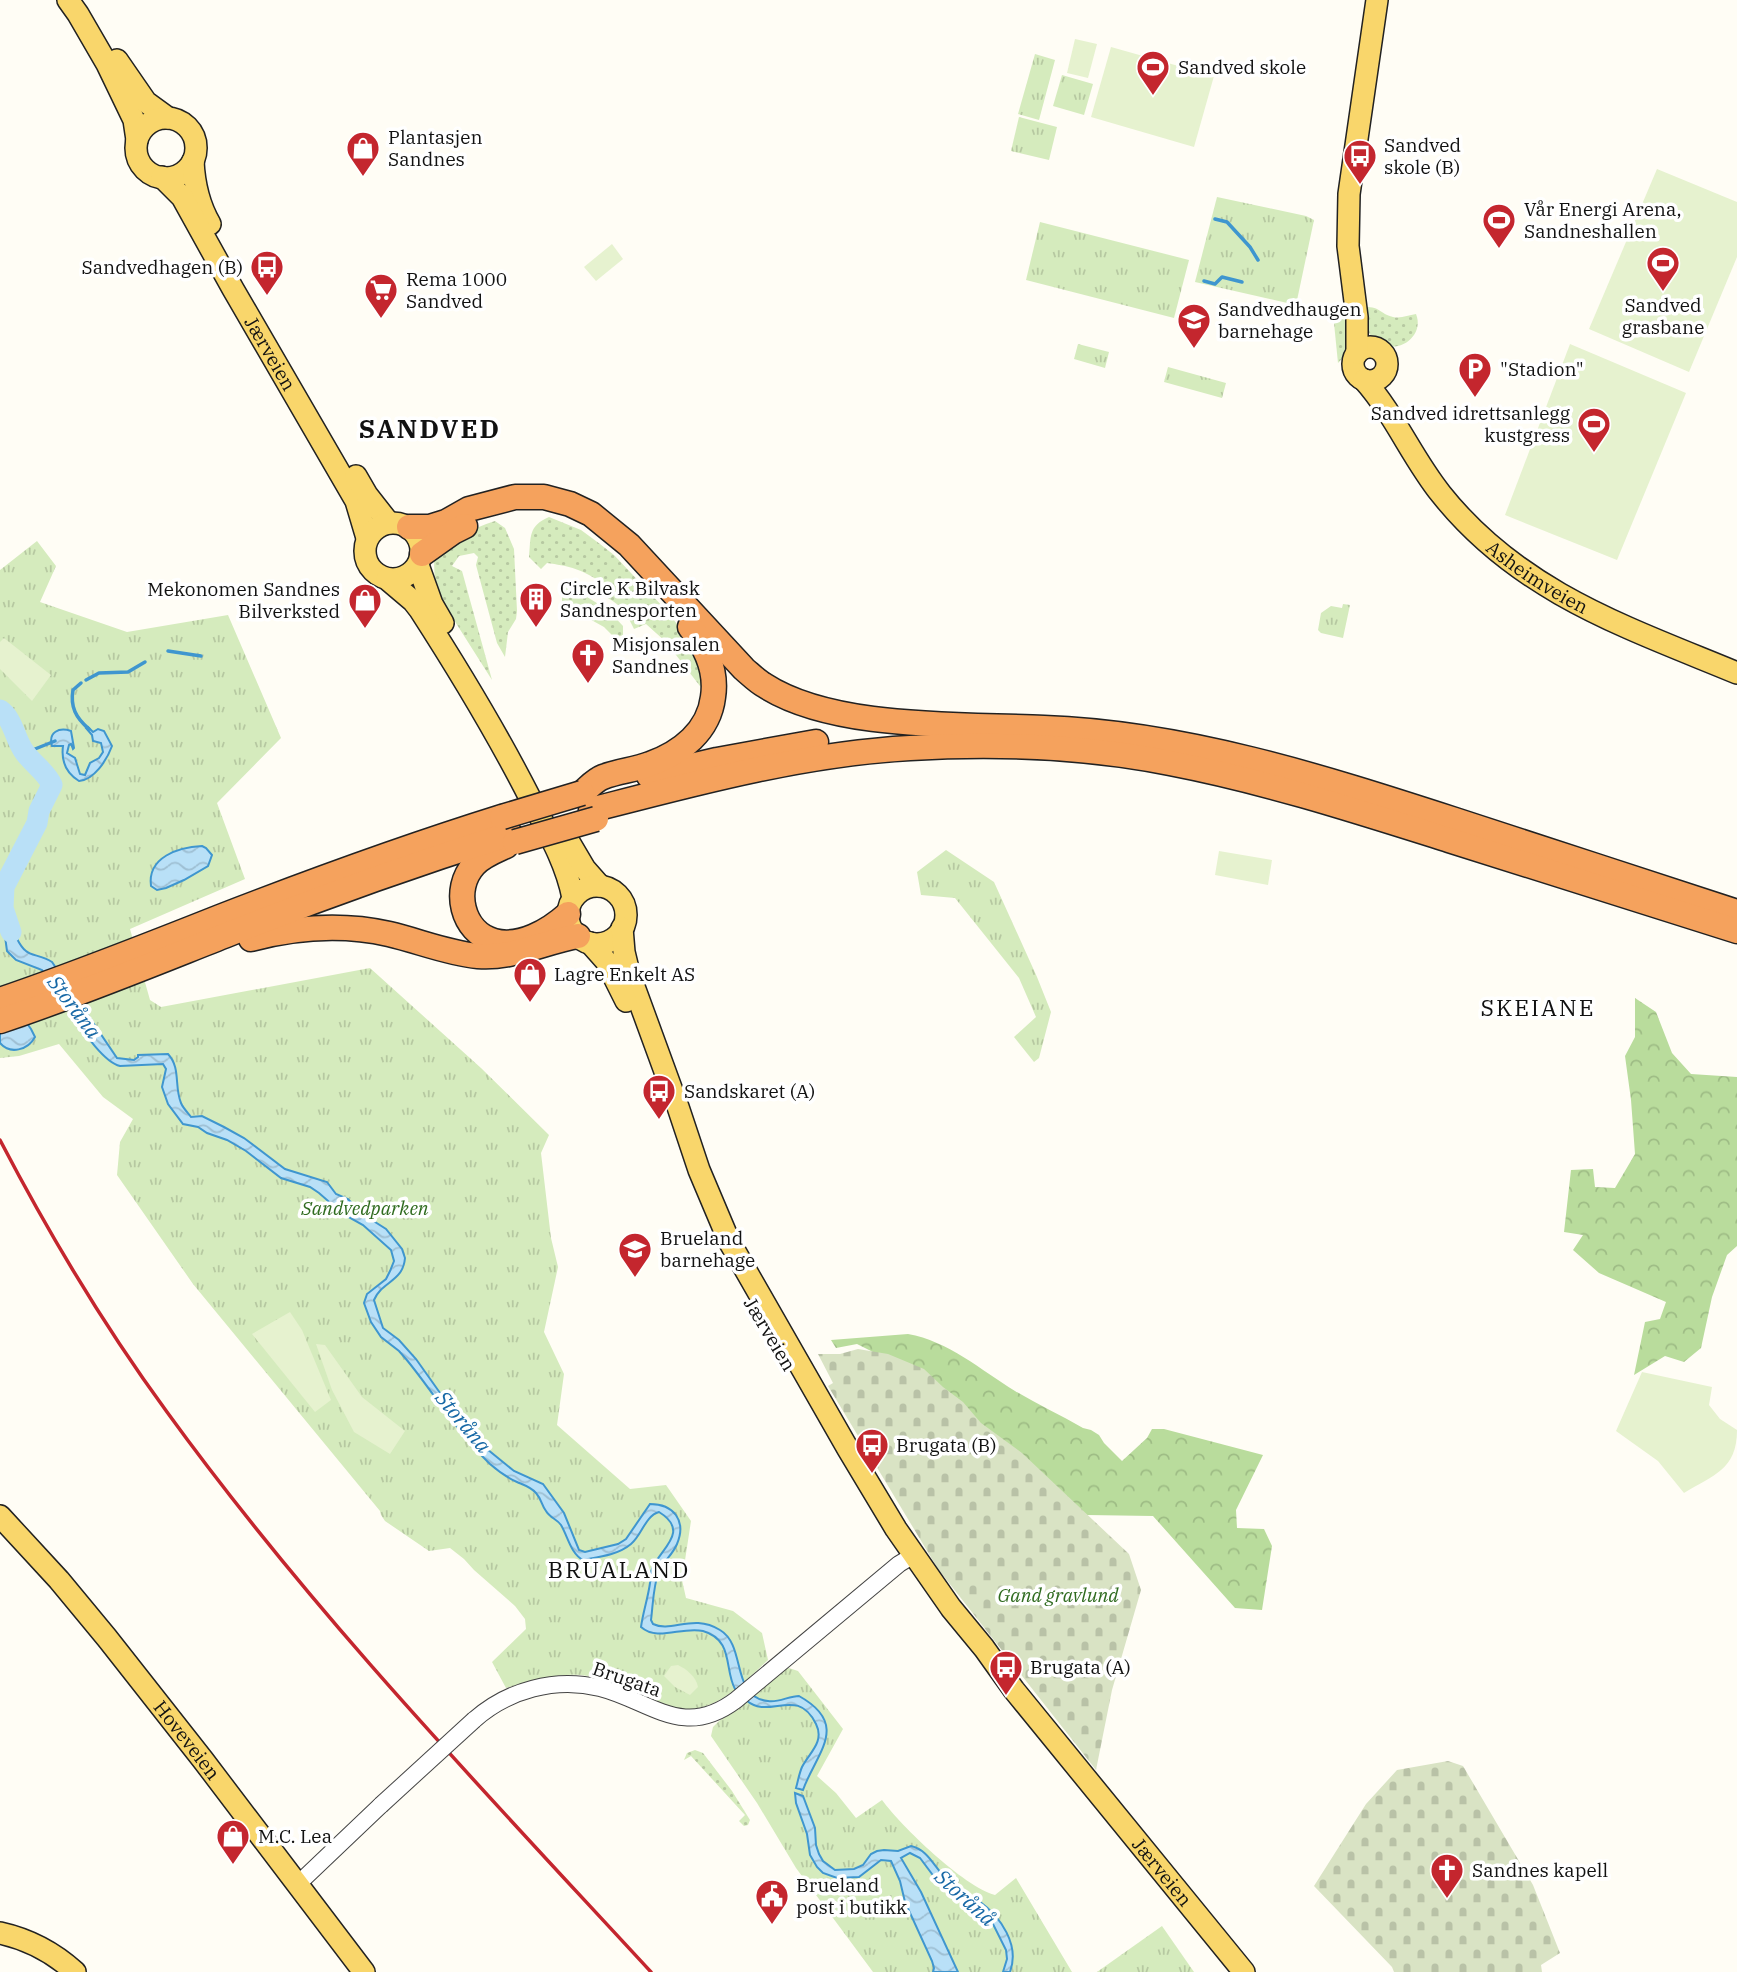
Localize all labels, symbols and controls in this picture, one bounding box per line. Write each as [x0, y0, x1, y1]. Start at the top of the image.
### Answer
sports icon: Sandved skole [1134, 48, 1172, 97]
place label: Sandved skole [1178, 55, 1306, 79]
place label: Plantasjen Sandnes [388, 125, 483, 171]
shop icon: Plantasjen Sandnes [344, 129, 382, 178]
place label: Sandved skole (B) [1384, 133, 1461, 179]
bus stop icon: Sandved skole (B) [1341, 137, 1379, 186]
place label: Vår Energi Arena, Sandneshallen [1524, 197, 1681, 243]
sports icon: Vår Energi Arena, Sandneshallen [1480, 201, 1518, 250]
sports icon: Sandved grasbane [1644, 244, 1682, 293]
bus stop icon: Sandvedhagen (B) [248, 248, 286, 297]
place label: Sandvedhagen (B) [82, 255, 243, 279]
place label: Rema 1000 Sandved [406, 267, 507, 313]
supermarket icon: Rema 1000 Sandved [362, 271, 400, 320]
place label: Sandved grasbane [1622, 293, 1704, 339]
place label: Sandvedhaugen barnehage [1218, 297, 1362, 343]
school or university icon: Sandvedhaugen barnehage [1175, 301, 1213, 350]
street label: Jærveien [240, 312, 301, 395]
parking icon: "Stadion" [1456, 350, 1494, 399]
place label: "Stadion" [1500, 357, 1584, 381]
place label: Sandved idrettsanlegg kustgress [1371, 401, 1571, 447]
sports icon: Sandved idrettsanlegg kustgress [1575, 405, 1613, 454]
district label: SANDVED [359, 411, 501, 445]
street label: Asheimveien [1482, 535, 1592, 619]
place label: Circle K Bilvask Sandnesporten [560, 576, 700, 622]
place label: Mekonomen Sandnes Bilverksted [147, 577, 340, 623]
building icon: Circle K Bilvask Sandnesporten [517, 580, 555, 629]
shop icon: Mekonomen Sandnes Bilverksted [346, 581, 384, 630]
place label: Misjonsalen Sandnes [612, 632, 720, 678]
church icon: Misjonsalen Sandnes [569, 636, 607, 685]
shop icon: Lagre Enkelt AS [511, 955, 549, 1004]
place label: Lagre Enkelt AS [554, 962, 695, 986]
water label: Storåna [41, 968, 108, 1044]
district label: SKEIANE [1481, 992, 1595, 1022]
bus stop icon: Sandskaret (A) [640, 1072, 678, 1121]
place label: Sandskaret (A) [684, 1079, 815, 1103]
park label: Sandvedparken [300, 1196, 429, 1220]
place label: Brueland barnehage [660, 1226, 755, 1272]
school or university icon: Brueland barnehage [616, 1230, 654, 1279]
street label: Jærveien [739, 1293, 801, 1375]
water label: Storåna [429, 1384, 498, 1459]
bus stop icon: Brugata (B) [853, 1426, 891, 1475]
place label: Brugata (B) [896, 1433, 996, 1457]
district label: BRUALAND [548, 1554, 690, 1584]
park label: Gand gravlund [997, 1583, 1119, 1607]
bus stop icon: Brugata (A) [987, 1648, 1025, 1697]
place label: Brugata (A) [1030, 1655, 1131, 1679]
street label: Brugata [590, 1656, 664, 1702]
street label: Hoveveien [149, 1695, 226, 1784]
shop icon: M.C. Lea [214, 1817, 252, 1866]
place label: M.C. Lea [258, 1824, 332, 1848]
street label: Jærveien [1127, 1832, 1197, 1911]
church icon: Sandnes kapell [1428, 1851, 1466, 1900]
place label: Sandnes kapell [1472, 1858, 1608, 1882]
water label: Storånå [928, 1862, 1003, 1932]
place label: Brueland post i butikk [796, 1873, 907, 1919]
public building icon: Brueland post i butikk [753, 1877, 791, 1926]

